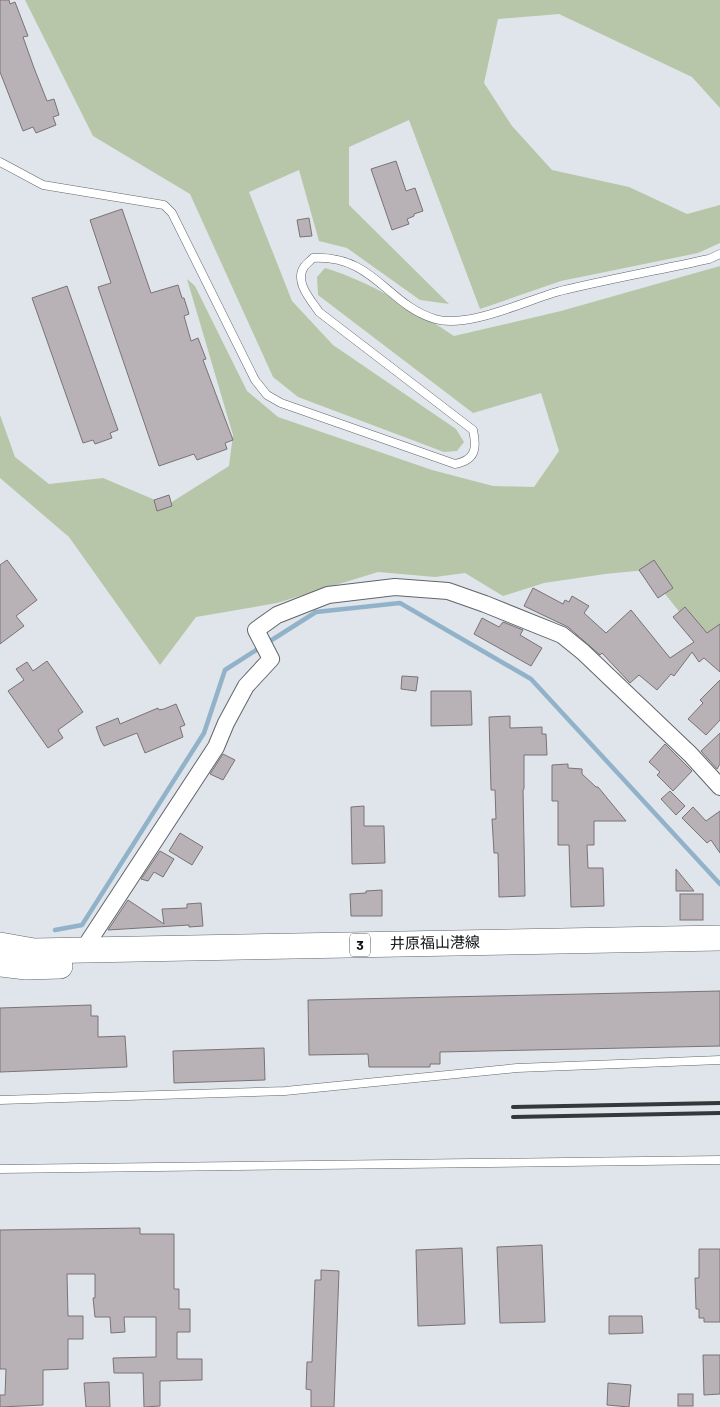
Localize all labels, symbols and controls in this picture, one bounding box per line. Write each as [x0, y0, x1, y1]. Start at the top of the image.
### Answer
street label: 井原福山港線 [390, 932, 480, 952]
road number: 3 [350, 934, 370, 956]

